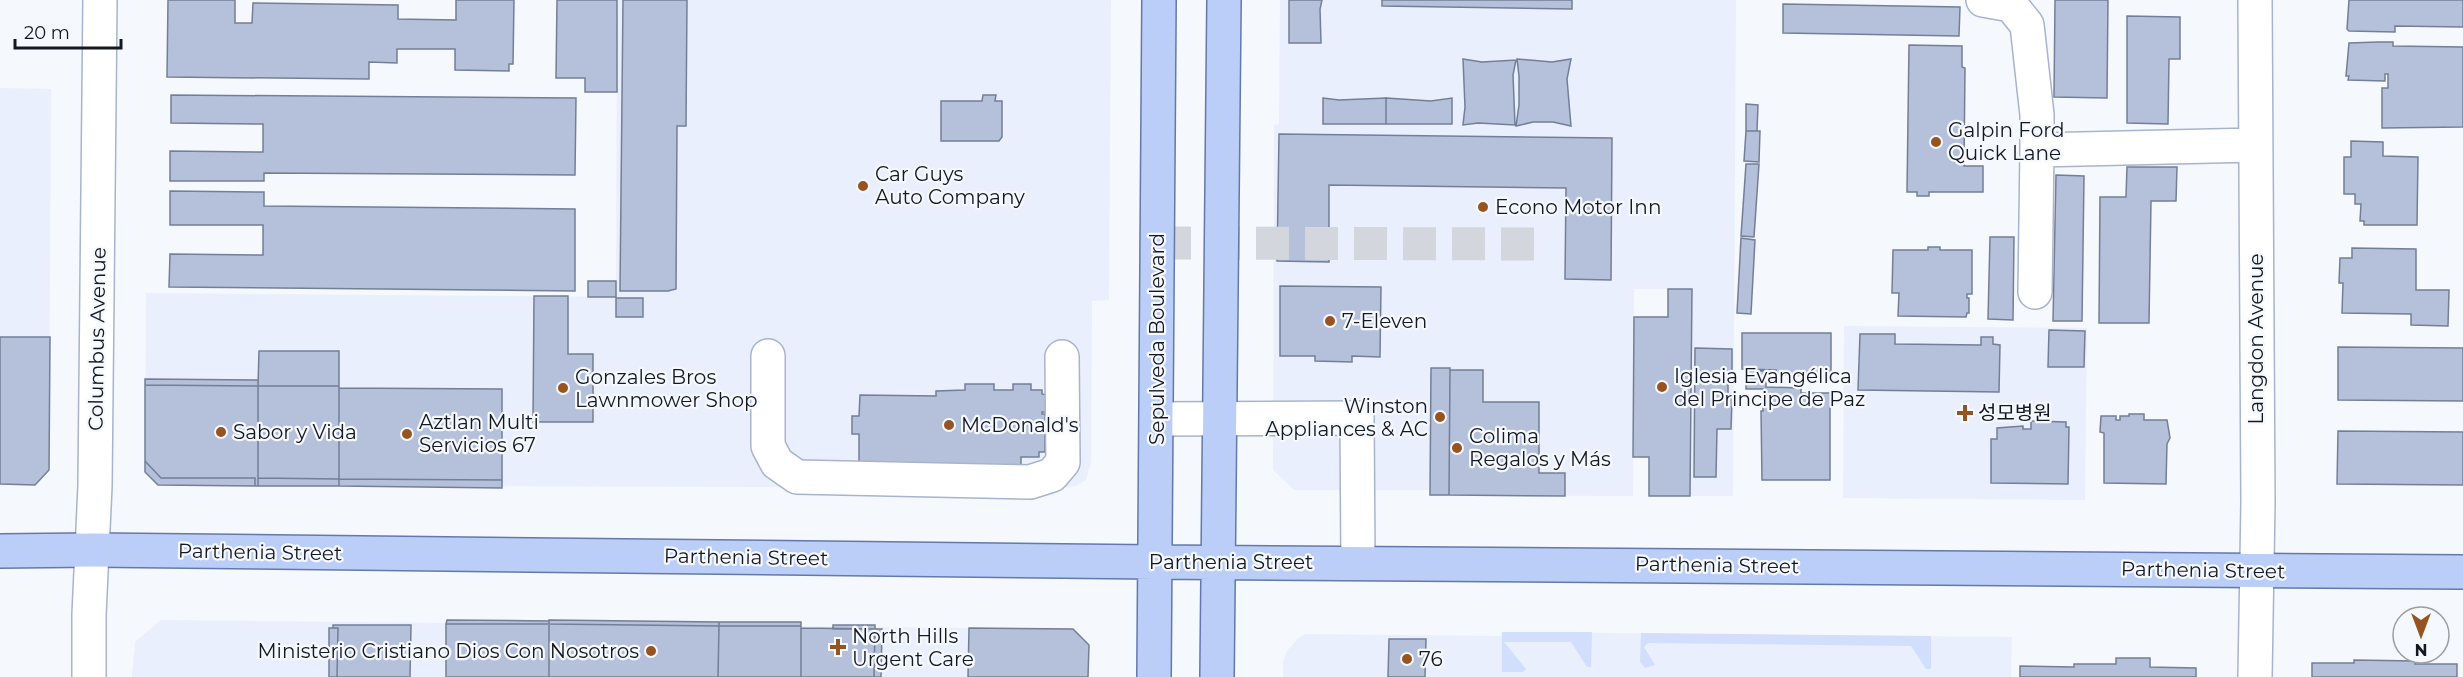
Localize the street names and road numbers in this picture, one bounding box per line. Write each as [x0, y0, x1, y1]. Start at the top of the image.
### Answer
street label: Sepulveda Boulevard [1145, 233, 1169, 445]
street label: Columbus Avenue [83, 247, 111, 431]
street label: Langdon Avenue [2244, 253, 2268, 425]
street label: Parthenia Street [178, 539, 342, 565]
street label: Parthenia Street [664, 544, 828, 570]
street label: Parthenia Street [1149, 550, 1313, 574]
street label: Parthenia Street [1635, 552, 1799, 578]
street label: Parthenia Street [2121, 557, 2285, 583]

